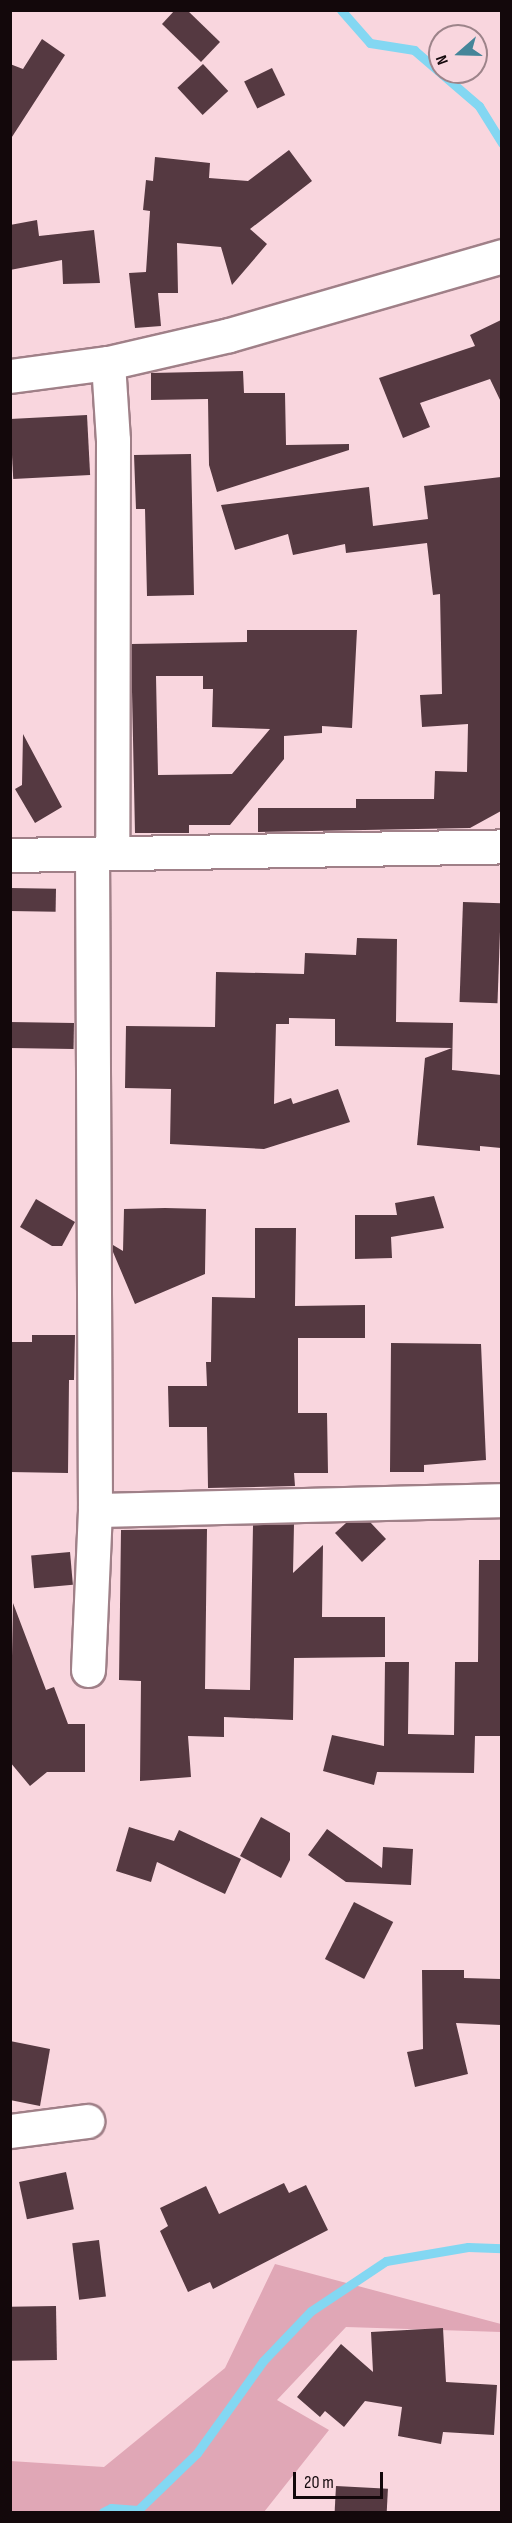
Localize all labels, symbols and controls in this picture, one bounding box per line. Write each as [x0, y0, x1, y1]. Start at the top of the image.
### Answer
north arrow [428, 24, 488, 84]
text: N [432, 52, 453, 67]
scale bar [296, 2460, 386, 2498]
text: 20 m [304, 2472, 334, 2493]

